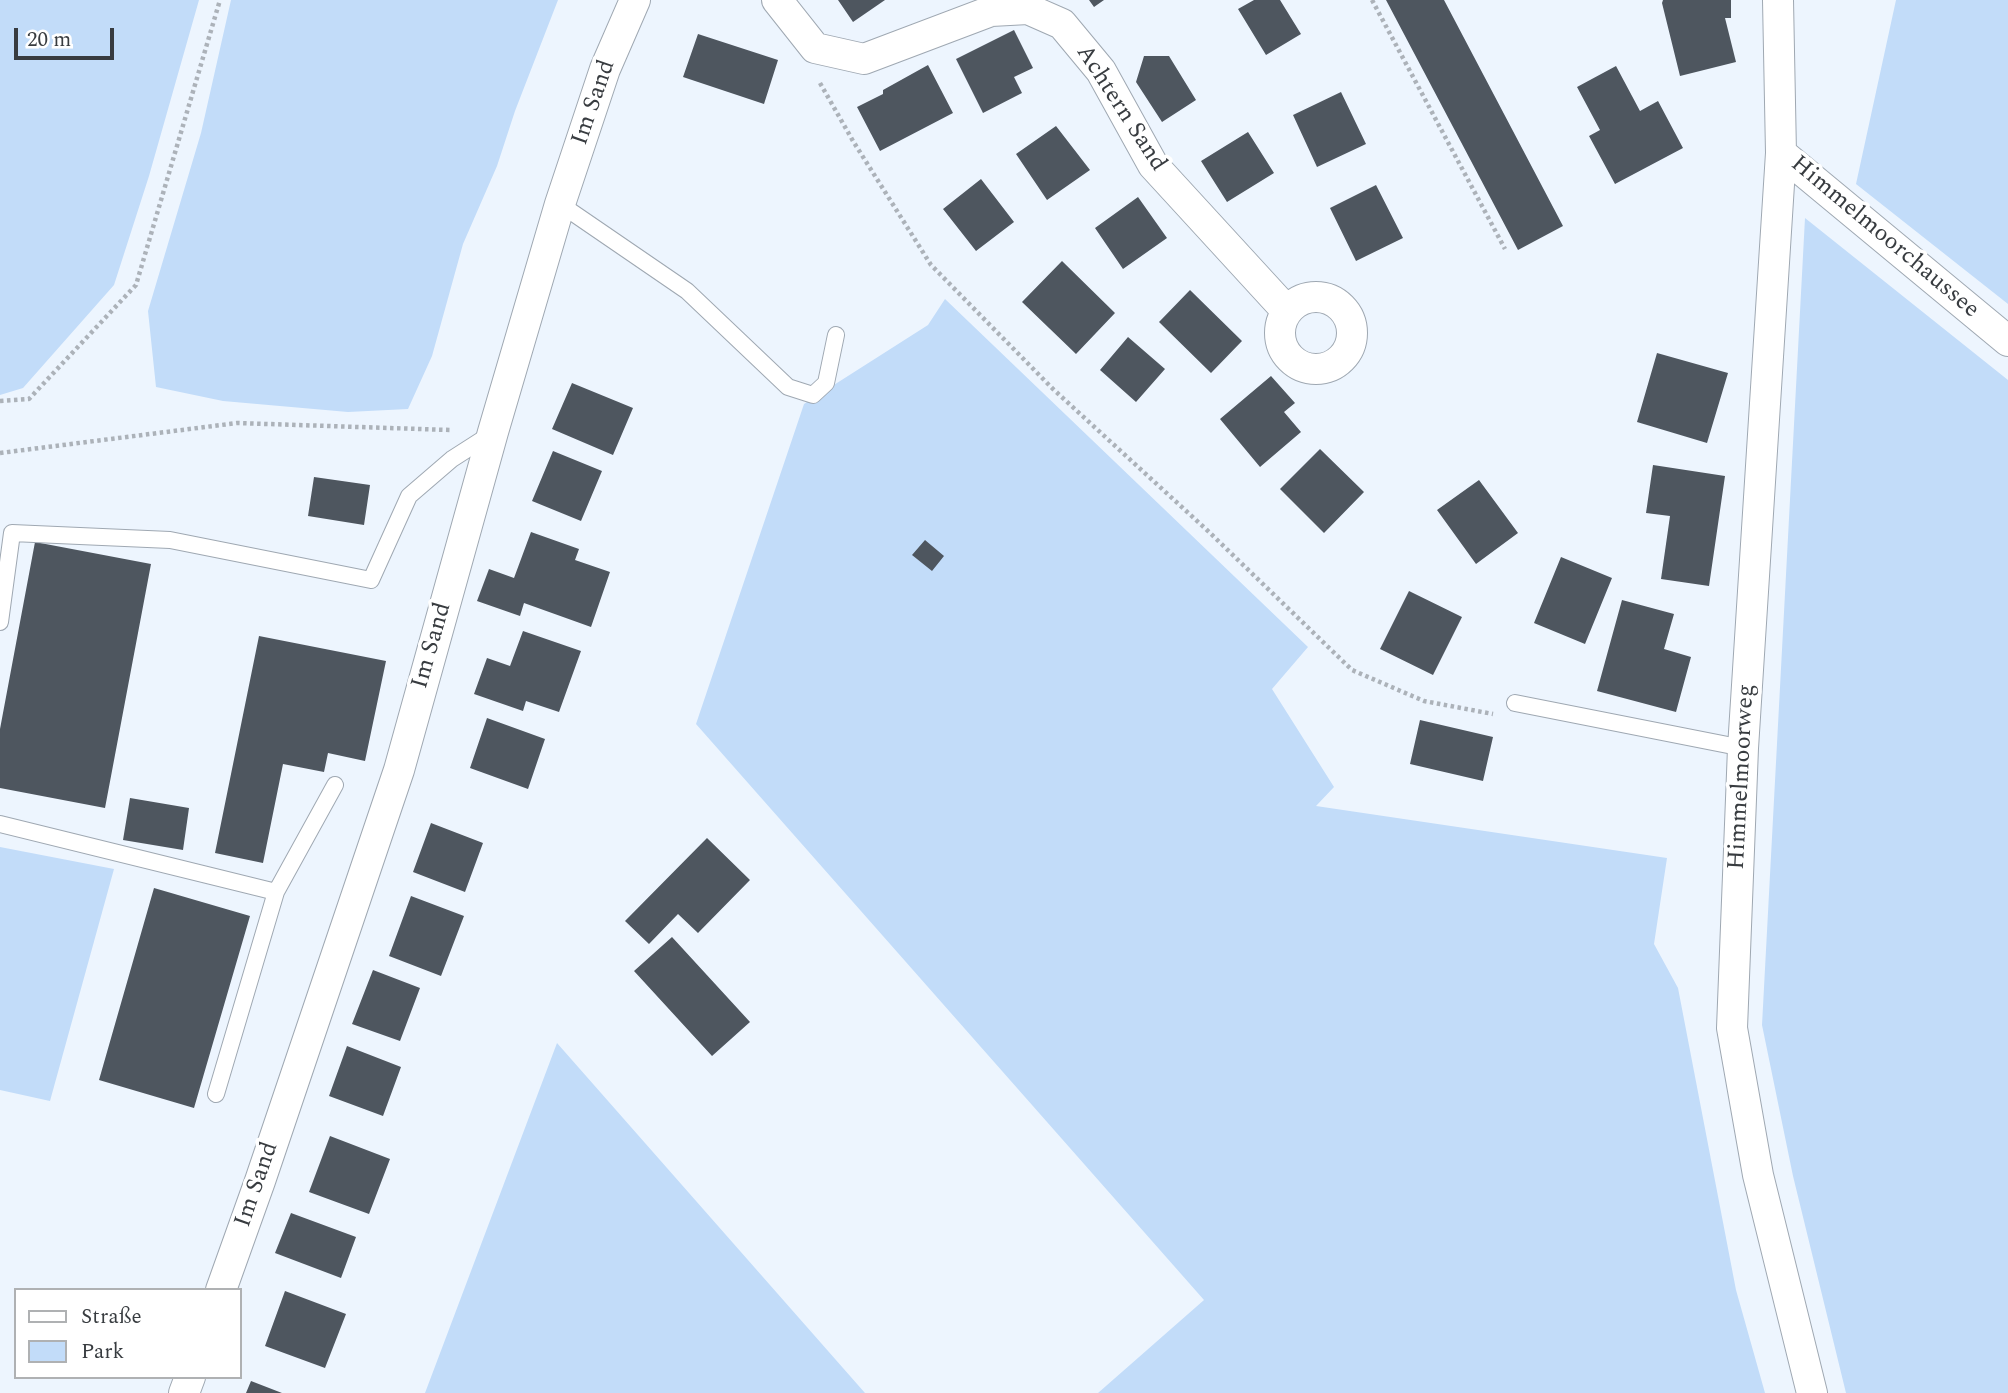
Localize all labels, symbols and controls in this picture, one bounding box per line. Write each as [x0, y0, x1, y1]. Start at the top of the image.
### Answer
scale bar [18, 14, 117, 58]
text: 20 m [27, 24, 71, 56]
street label: Achtern Sand [1068, 40, 1172, 178]
street label: Im Sand [567, 57, 623, 149]
street label: Himmelmoorchaussee [1784, 151, 1984, 325]
street label: Im Sand [407, 600, 459, 692]
street label: Himmelmoorweg [1724, 683, 1762, 871]
street label: Im Sand [230, 1139, 286, 1231]
legend [14, 1288, 242, 1379]
text: Straße [81, 1301, 142, 1333]
text: Park [81, 1336, 124, 1368]

